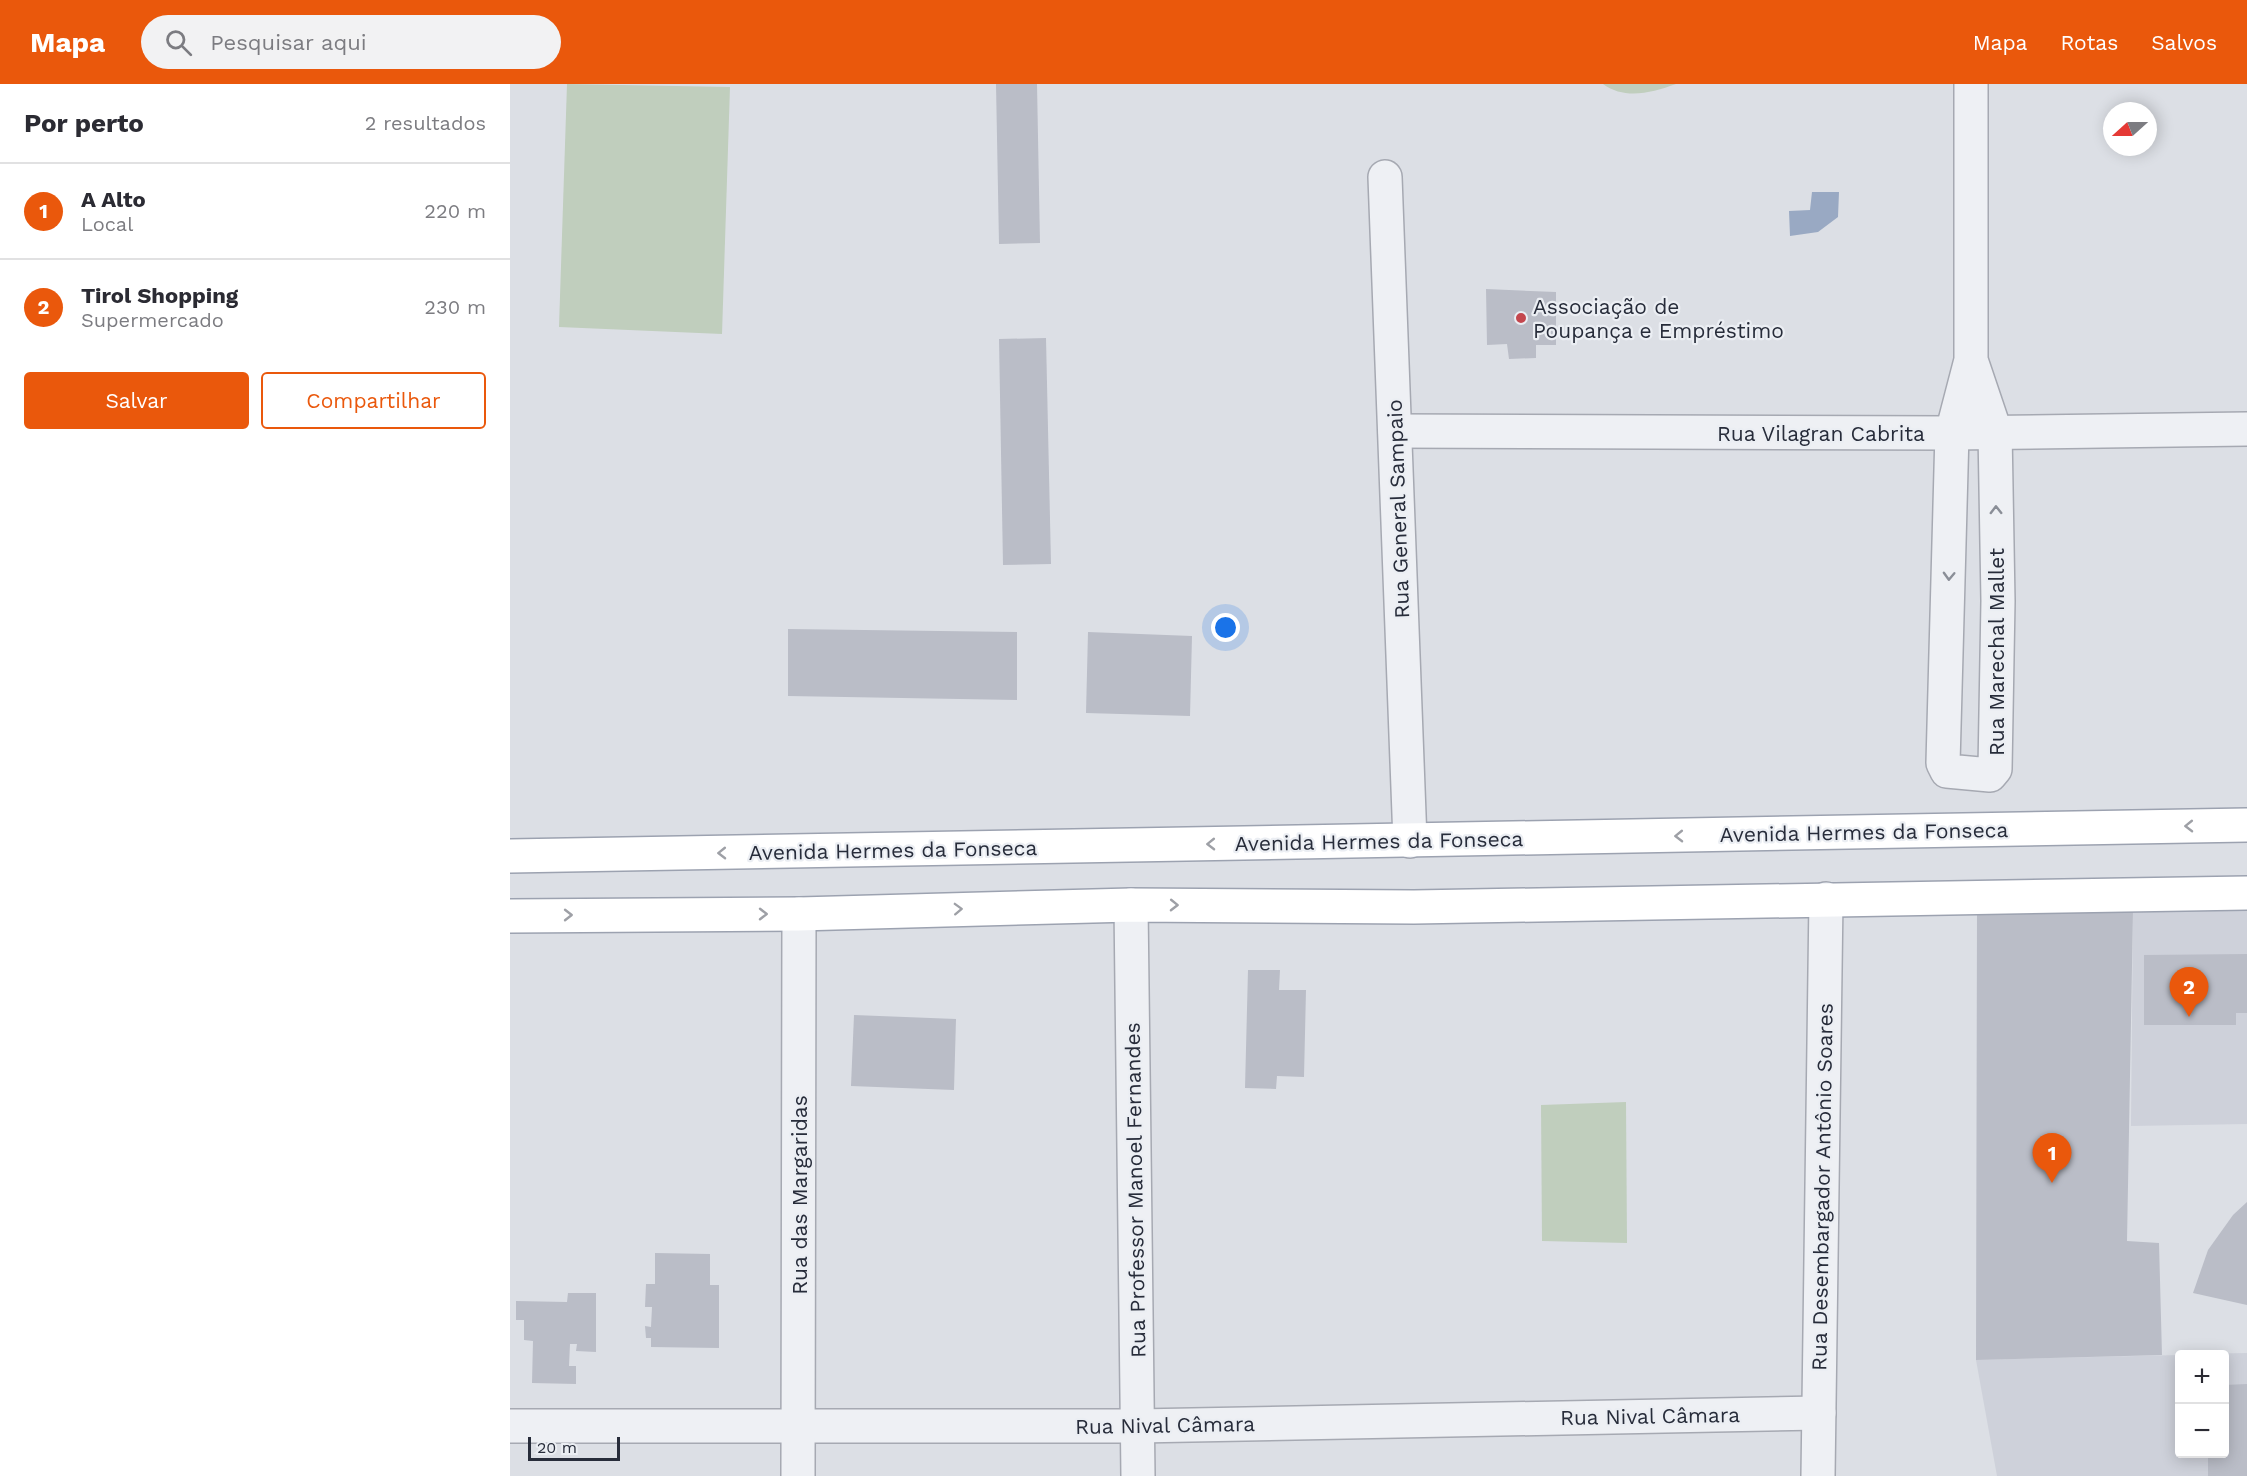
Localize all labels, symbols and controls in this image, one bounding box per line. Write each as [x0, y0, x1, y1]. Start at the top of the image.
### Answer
search box [141, 15, 561, 69]
text: Mapa [30, 26, 105, 59]
icon: search [162, 26, 195, 59]
text: Pesquisar aqui [210, 30, 367, 55]
text: Mapa [1973, 30, 2027, 55]
text: Rotas [2060, 30, 2118, 55]
text: Salvos [2151, 30, 2217, 55]
north arrow [2103, 102, 2157, 156]
text: Por perto [24, 108, 144, 138]
text: 2 resultados [365, 111, 486, 135]
text: A Alto [81, 187, 146, 212]
text: 1 [39, 199, 48, 223]
text: 220 m [424, 199, 486, 223]
text: Local [81, 212, 133, 236]
text: Tirol Shopping [81, 283, 238, 308]
place label: Associação de Poupança e Empréstimo [1533, 294, 1784, 343]
text: 2 [38, 295, 49, 319]
text: 230 m [424, 295, 486, 319]
text: Supermercado [81, 308, 224, 332]
marker: Associação de Poupança e Empréstimo [1514, 311, 1528, 325]
button: Salvar [24, 372, 249, 429]
button: Compartilhar [261, 372, 486, 429]
street label: Rua General Sampaio [1382, 399, 1414, 619]
street label: Rua Vilagran Cabrita [1717, 421, 1925, 446]
one-way arrow [1990, 505, 2002, 514]
street label: Rua Marechal Mallet [1984, 548, 2009, 756]
one-way arrow [1942, 571, 1955, 580]
your location [1211, 613, 1240, 642]
street label: Avenida Hermes da Fonseca [1719, 817, 2009, 847]
one-way arrow [2184, 820, 2193, 833]
street label: Avenida Hermes da Fonseca [1234, 826, 1524, 856]
one-way arrow [1674, 830, 1683, 842]
street label: Avenida Hermes da Fonseca [748, 835, 1038, 865]
one-way arrow [1206, 838, 1215, 851]
one-way arrow [717, 846, 726, 859]
one-way arrow [1170, 899, 1179, 911]
one-way arrow [954, 903, 963, 916]
one-way arrow [759, 908, 768, 920]
one-way arrow [564, 909, 573, 922]
pin: 2 [2170, 968, 2208, 1017]
street label: Rua Desembargador Antônio Soares [1806, 1003, 1838, 1371]
street label: Rua Professor Manoel Fernandes [1120, 1022, 1150, 1358]
street label: Rua das Margaridas [787, 1095, 812, 1295]
pin: 1 [2032, 1134, 2072, 1183]
map controls [2175, 1350, 2229, 1458]
button: + [2175, 1350, 2229, 1404]
street label: Rua Nival Câmara [1560, 1402, 1740, 1430]
button: − [2175, 1404, 2229, 1458]
street label: Rua Nival Câmara [1075, 1411, 1255, 1439]
scale bar [528, 1434, 620, 1462]
text: 20 m [537, 1438, 577, 1457]

